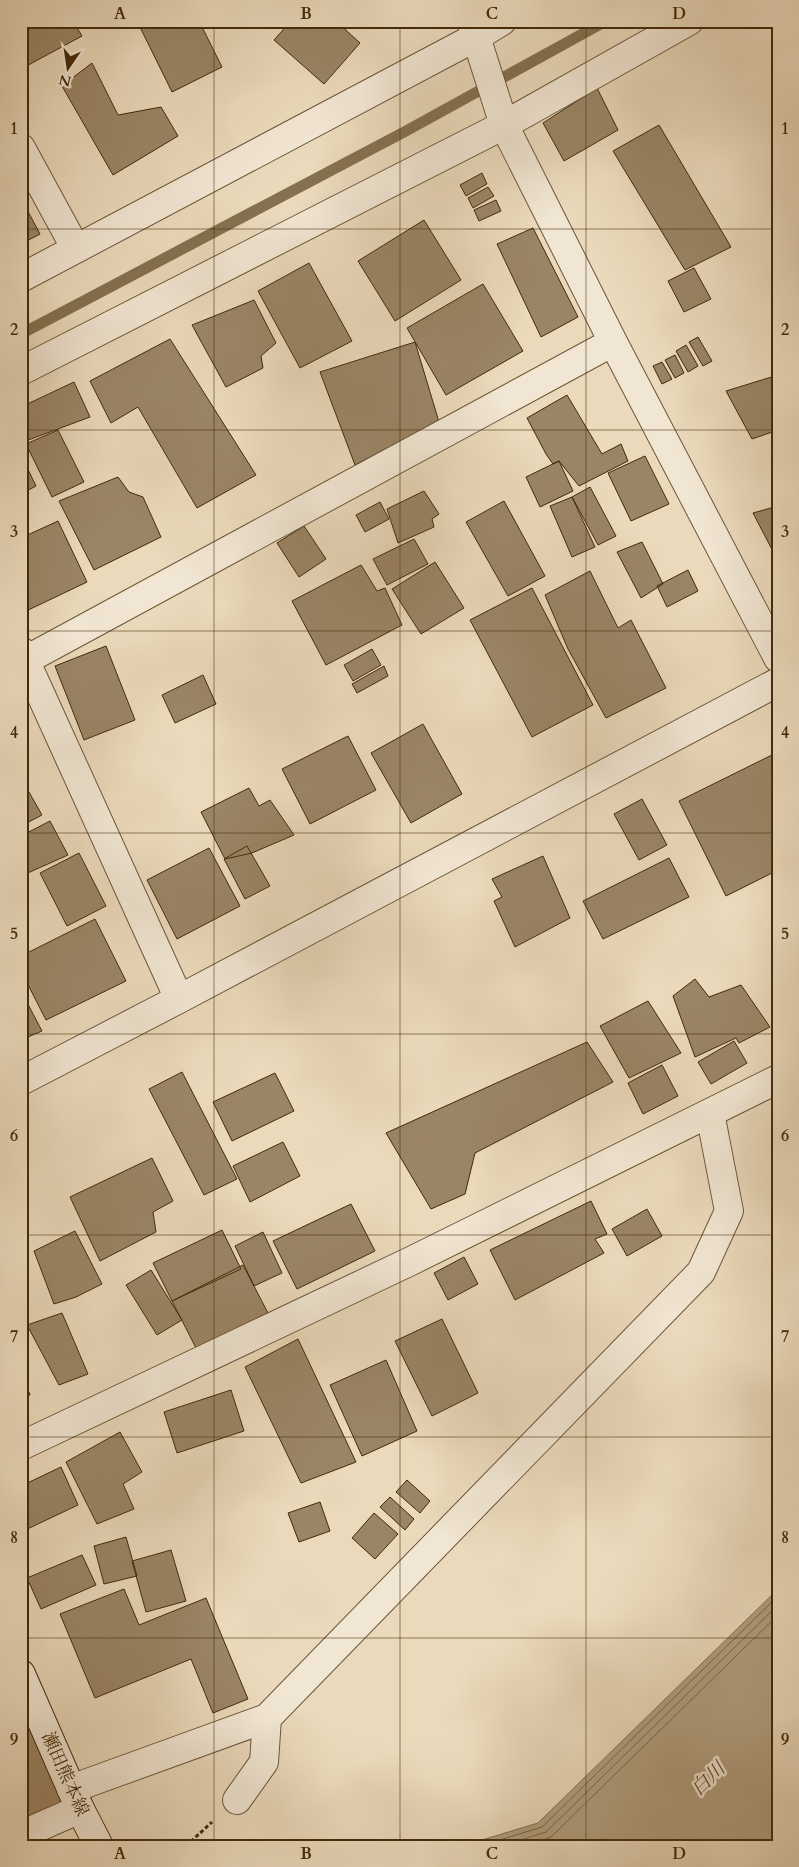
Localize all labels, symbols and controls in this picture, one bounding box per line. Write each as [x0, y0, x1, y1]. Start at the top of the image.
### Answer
text: A [114, 3, 126, 25]
text: B [300, 3, 312, 25]
text: C [486, 3, 498, 25]
text: D [672, 3, 686, 25]
north arrow [42, 42, 92, 92]
text: N [57, 70, 73, 91]
text: 1 [10, 118, 18, 140]
text: 1 [781, 118, 789, 140]
text: 2 [10, 319, 18, 341]
text: 2 [781, 319, 789, 341]
text: 3 [10, 521, 18, 543]
text: 3 [781, 521, 789, 543]
text: 4 [10, 722, 18, 744]
text: 4 [781, 722, 789, 744]
text: 5 [10, 923, 18, 945]
text: 5 [781, 923, 789, 945]
text: 6 [10, 1125, 18, 1147]
text: 6 [781, 1125, 789, 1147]
text: 7 [10, 1326, 18, 1348]
text: 7 [781, 1326, 789, 1348]
text: 8 [10, 1527, 18, 1549]
text: 8 [781, 1527, 789, 1549]
street label: 瀬田熊本線 [35, 1728, 95, 1820]
text: 9 [10, 1729, 18, 1751]
text: 9 [781, 1729, 789, 1751]
water label: 白川 [685, 1755, 732, 1802]
text: A [114, 1843, 126, 1865]
text: B [300, 1843, 312, 1865]
text: C [486, 1843, 498, 1865]
text: D [672, 1843, 686, 1865]

